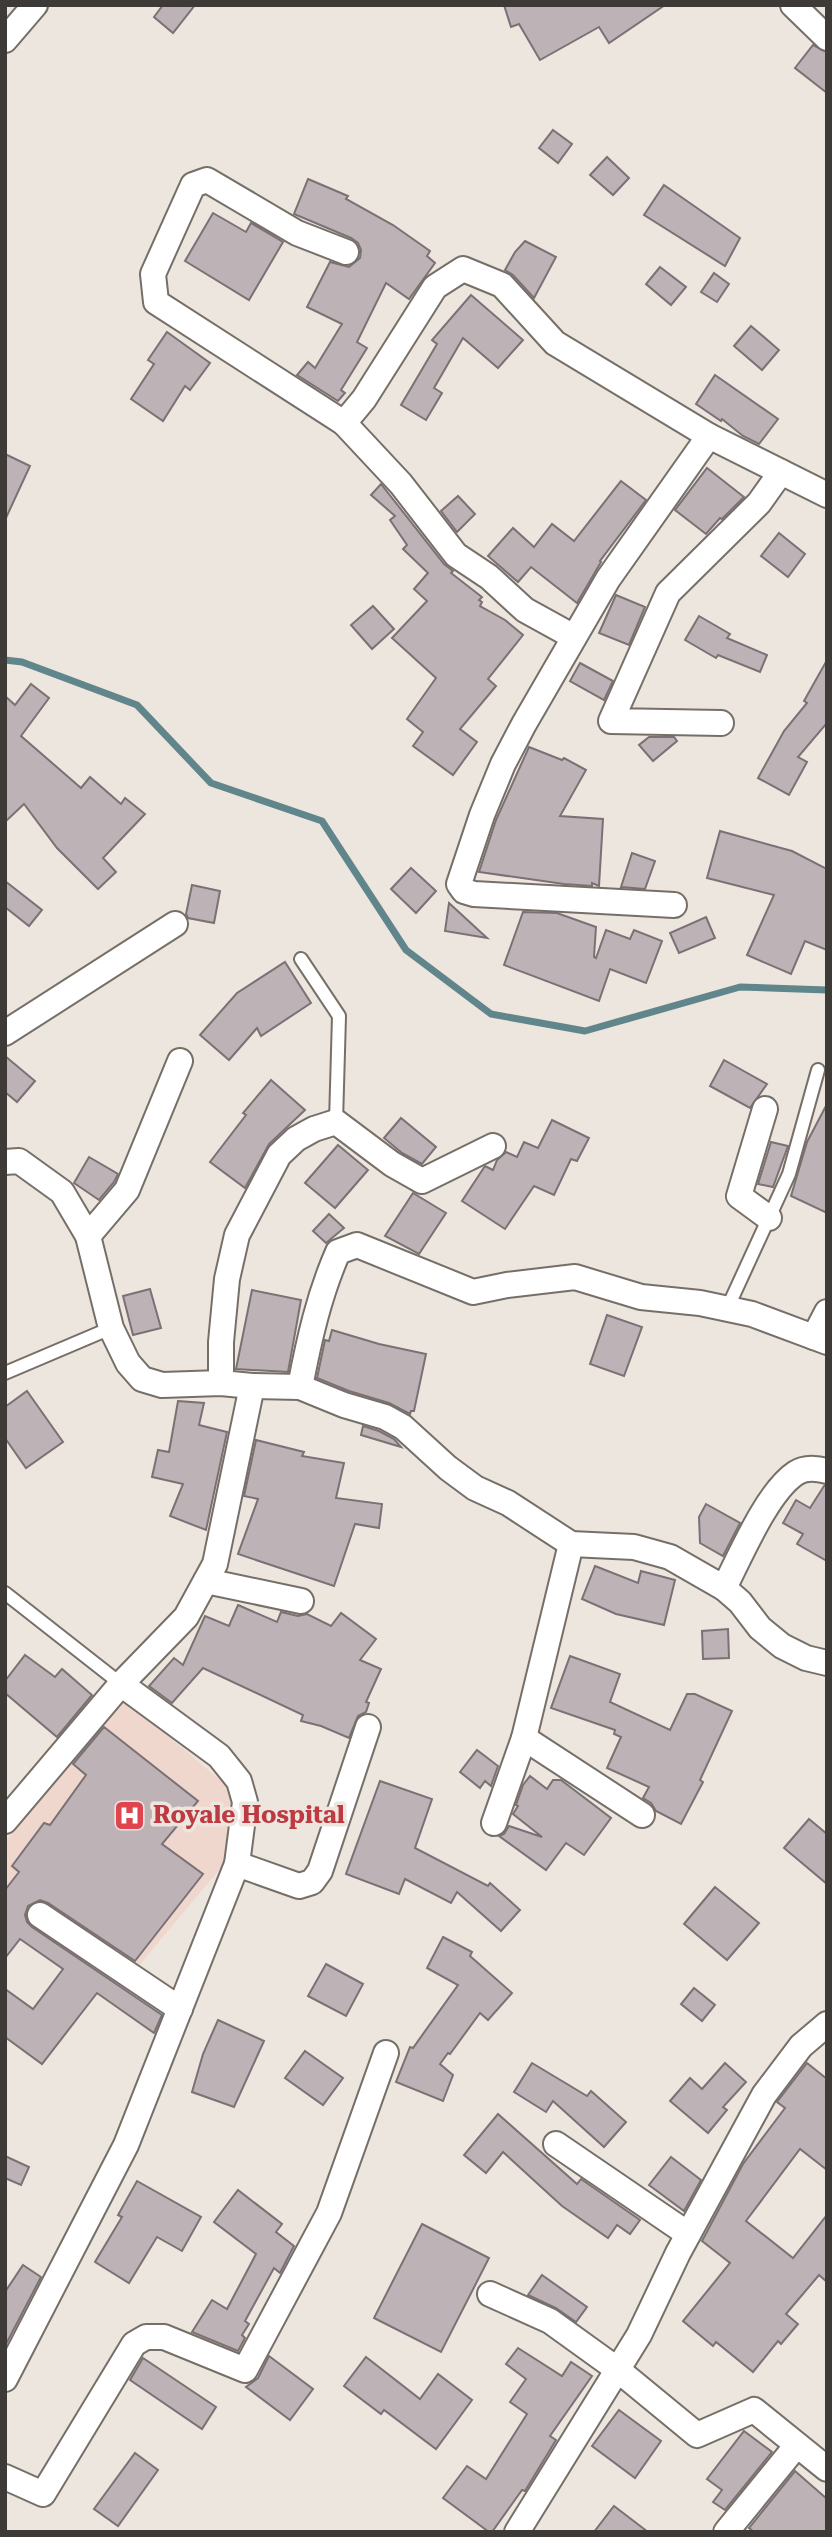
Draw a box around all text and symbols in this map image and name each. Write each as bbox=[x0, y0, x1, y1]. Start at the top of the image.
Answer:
hospital icon: Royale Hospital bbox=[113, 1798, 147, 1832]
place label: Royale Hospital bbox=[153, 1801, 345, 1829]

